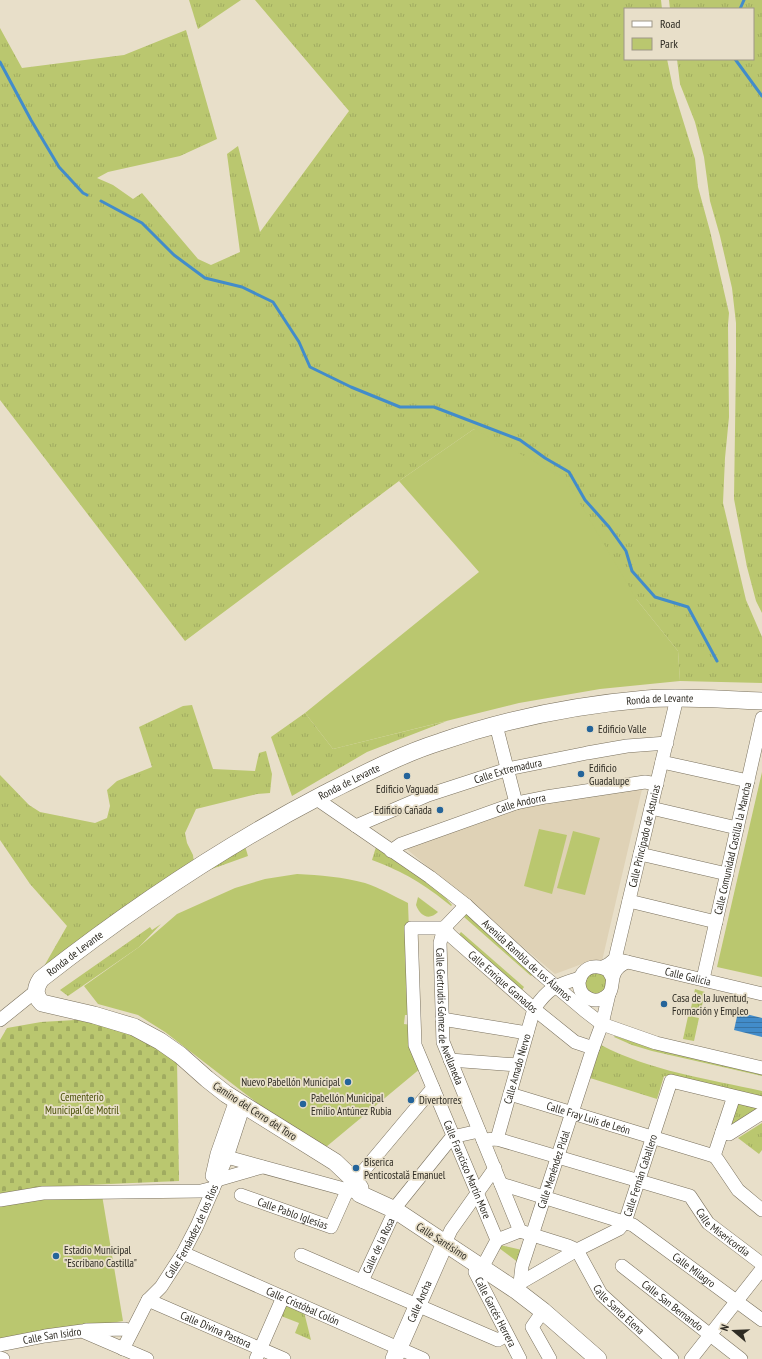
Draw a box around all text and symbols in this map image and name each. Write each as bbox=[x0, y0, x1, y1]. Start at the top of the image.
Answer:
legend bbox=[624, 8, 754, 60]
text: Road bbox=[660, 16, 680, 31]
text: Park bbox=[660, 36, 678, 51]
street label: Ronda de Levante bbox=[626, 691, 694, 708]
place label: Edificio Valle bbox=[598, 722, 647, 736]
marker: Edificio Valle bbox=[585, 724, 595, 734]
street label: Calle Extremadura bbox=[472, 755, 543, 787]
street label: Ronda de Levante bbox=[316, 760, 383, 803]
place label: Edificio Guadalupe bbox=[589, 761, 630, 788]
marker: Edificio Guadalupe bbox=[576, 769, 586, 779]
marker: Edificio Vaguada bbox=[402, 771, 412, 781]
street label: Calle Comunidad Castilla la Mancha bbox=[711, 781, 754, 916]
place label: Edificio Vaguada bbox=[376, 782, 438, 796]
street label: Calle Principado de Asturias bbox=[625, 783, 663, 889]
street label: Calle Andorra bbox=[494, 790, 547, 817]
place label: Edificio Cañada bbox=[374, 803, 432, 817]
marker: Edificio Cañada bbox=[435, 805, 445, 815]
street label: Avenida Rambla de los Álamos bbox=[479, 916, 575, 1004]
street label: Ronda de Levante bbox=[44, 927, 106, 979]
street label: Calle Enrique Granados bbox=[465, 947, 541, 1016]
street label: Calle Gertrudis Gómez de Avellaneda bbox=[433, 948, 467, 1087]
street label: Calle Galicia bbox=[664, 964, 712, 989]
place label: Casa de la Juventud, Formación y Empleo bbox=[672, 991, 749, 1018]
marker: Casa de la Juventud, Formación y Empleo bbox=[659, 999, 669, 1009]
street label: Calle Amado Nervo bbox=[500, 1032, 534, 1105]
place label: Nuevo Pabellón Municipal bbox=[241, 1075, 340, 1089]
marker: Nuevo Pabellón Municipal bbox=[343, 1077, 353, 1087]
street label: Camino del Cerro del Toro bbox=[210, 1079, 300, 1144]
park label: Cementerio Municipal de Motril bbox=[45, 1090, 119, 1117]
place label: Pabellón Municipal Emilio Antúnez Rubia bbox=[311, 1091, 392, 1118]
place label: Divertorres bbox=[419, 1093, 462, 1107]
marker: Divertorres bbox=[406, 1095, 416, 1105]
marker: Pabellón Municipal Emilio Antúnez Rubia bbox=[298, 1099, 308, 1109]
street label: Calle Fray Luis de León bbox=[545, 1099, 632, 1137]
street label: Calle Francisco Martín More bbox=[440, 1118, 494, 1221]
street label: Calle Menéndez Pidal bbox=[534, 1128, 573, 1210]
street label: Calle Fernán Caballero bbox=[620, 1132, 660, 1218]
place label: Biserica Penticostală Emanuel bbox=[364, 1155, 446, 1182]
marker: Biserica Penticostală Emanuel bbox=[351, 1163, 361, 1173]
street label: Calle Fernández de los Ríos bbox=[161, 1182, 221, 1281]
street label: Calle Pablo Iglesias bbox=[256, 1195, 330, 1232]
street label: Calle Misericordia bbox=[693, 1205, 753, 1259]
street label: Calle de la Rosa bbox=[359, 1215, 398, 1276]
street label: Calle Santísimo bbox=[414, 1219, 471, 1263]
place label: Estadio Municipal "Escribano Castilla" bbox=[64, 1243, 137, 1270]
street label: Calle Milagro bbox=[670, 1249, 719, 1291]
marker: Estadio Municipal "Escribano Castilla" bbox=[51, 1251, 61, 1261]
street label: Calle Garcés Herrera bbox=[472, 1275, 520, 1349]
street label: Calle San Bernando bbox=[639, 1277, 706, 1334]
street label: Calle Ancha bbox=[404, 1278, 435, 1324]
street label: Calle Santa Elena bbox=[590, 1282, 647, 1337]
street label: Calle Cristóbal Colón bbox=[264, 1284, 342, 1328]
street label: Calle Divina Pastora bbox=[178, 1308, 253, 1351]
north arrow bbox=[714, 1311, 754, 1351]
text: N bbox=[717, 1323, 732, 1333]
street label: Calle San Isidro bbox=[22, 1324, 82, 1347]

